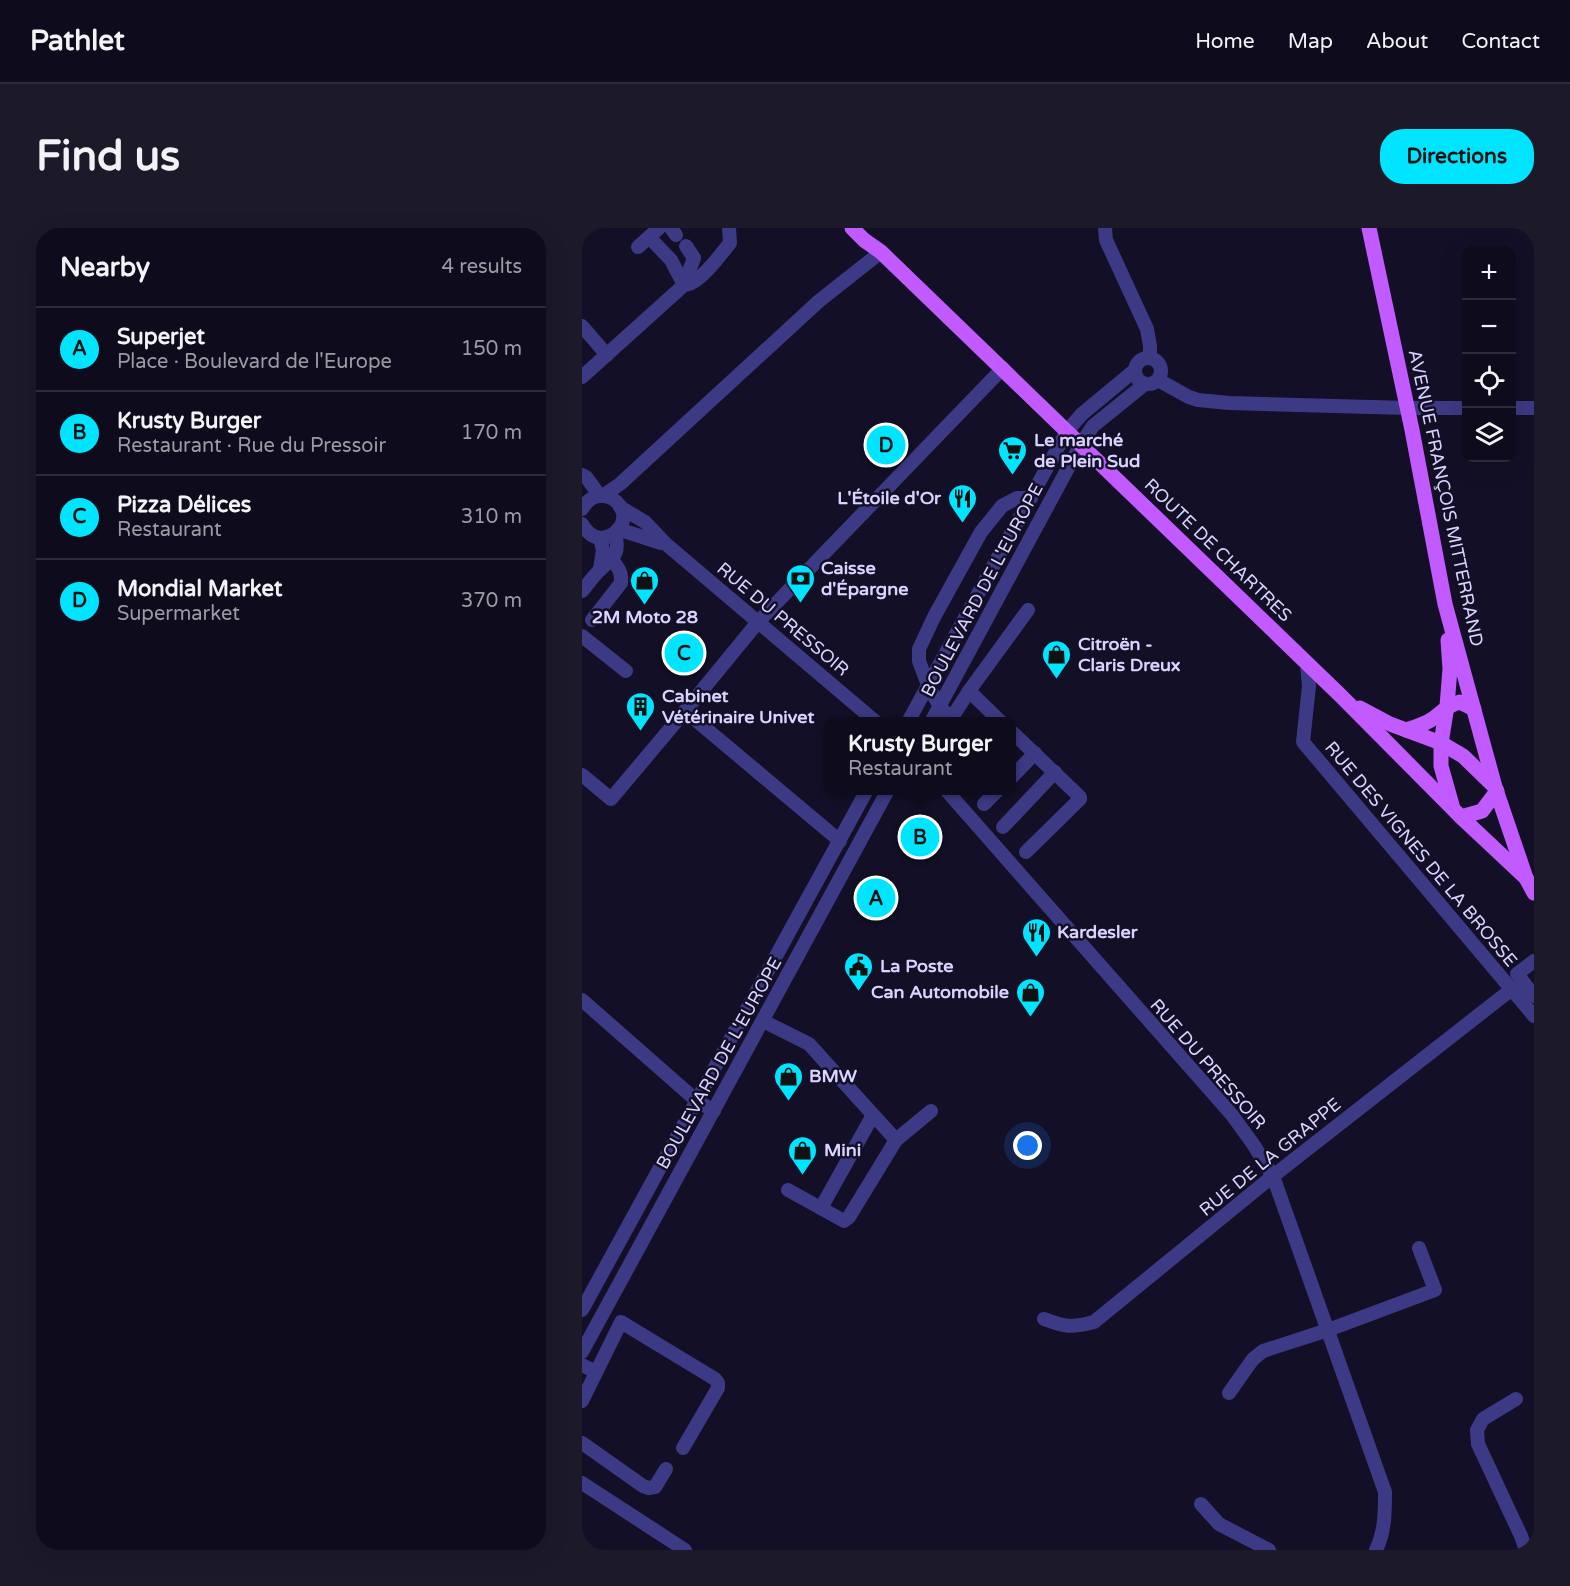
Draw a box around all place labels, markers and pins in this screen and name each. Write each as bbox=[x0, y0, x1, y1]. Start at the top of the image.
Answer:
pin: D bbox=[866, 422, 906, 468]
place label: Le marché de Plein Sud bbox=[1034, 429, 1140, 472]
supermarket icon: Le marché de Plein Sud bbox=[997, 434, 1029, 476]
restaurant icon: L'Étoile d'Or bbox=[946, 482, 978, 524]
place label: L'Étoile d'Or bbox=[837, 487, 942, 509]
place label: Caisse d'Épargne bbox=[821, 557, 908, 600]
bank icon: Caisse d'Épargne bbox=[784, 562, 816, 604]
shop icon: 2M Moto 28 bbox=[629, 564, 661, 606]
place label: 2M Moto 28 bbox=[592, 606, 698, 628]
pin: C bbox=[664, 630, 704, 676]
place label: Citroën - Claris Dreux bbox=[1078, 633, 1181, 676]
shop icon: Citroën - Claris Dreux bbox=[1041, 638, 1073, 680]
place label: Cabinet Vétérinaire Univet bbox=[662, 685, 814, 728]
building icon: Cabinet Vétérinaire Univet bbox=[625, 690, 657, 732]
pin: B bbox=[900, 814, 940, 860]
pin: A bbox=[856, 876, 896, 920]
restaurant icon: Kardesler bbox=[1020, 916, 1052, 958]
place label: Kardesler bbox=[1057, 921, 1139, 943]
public building icon: La Poste bbox=[843, 950, 875, 992]
place label: La Poste bbox=[880, 955, 953, 977]
shop icon: Can Automobile bbox=[1014, 976, 1046, 1018]
place label: Can Automobile bbox=[871, 981, 1009, 1003]
shop icon: BMW bbox=[772, 1060, 804, 1102]
place label: BMW bbox=[809, 1065, 858, 1087]
shop icon: Mini bbox=[787, 1134, 819, 1176]
place label: Mini bbox=[824, 1139, 861, 1161]

